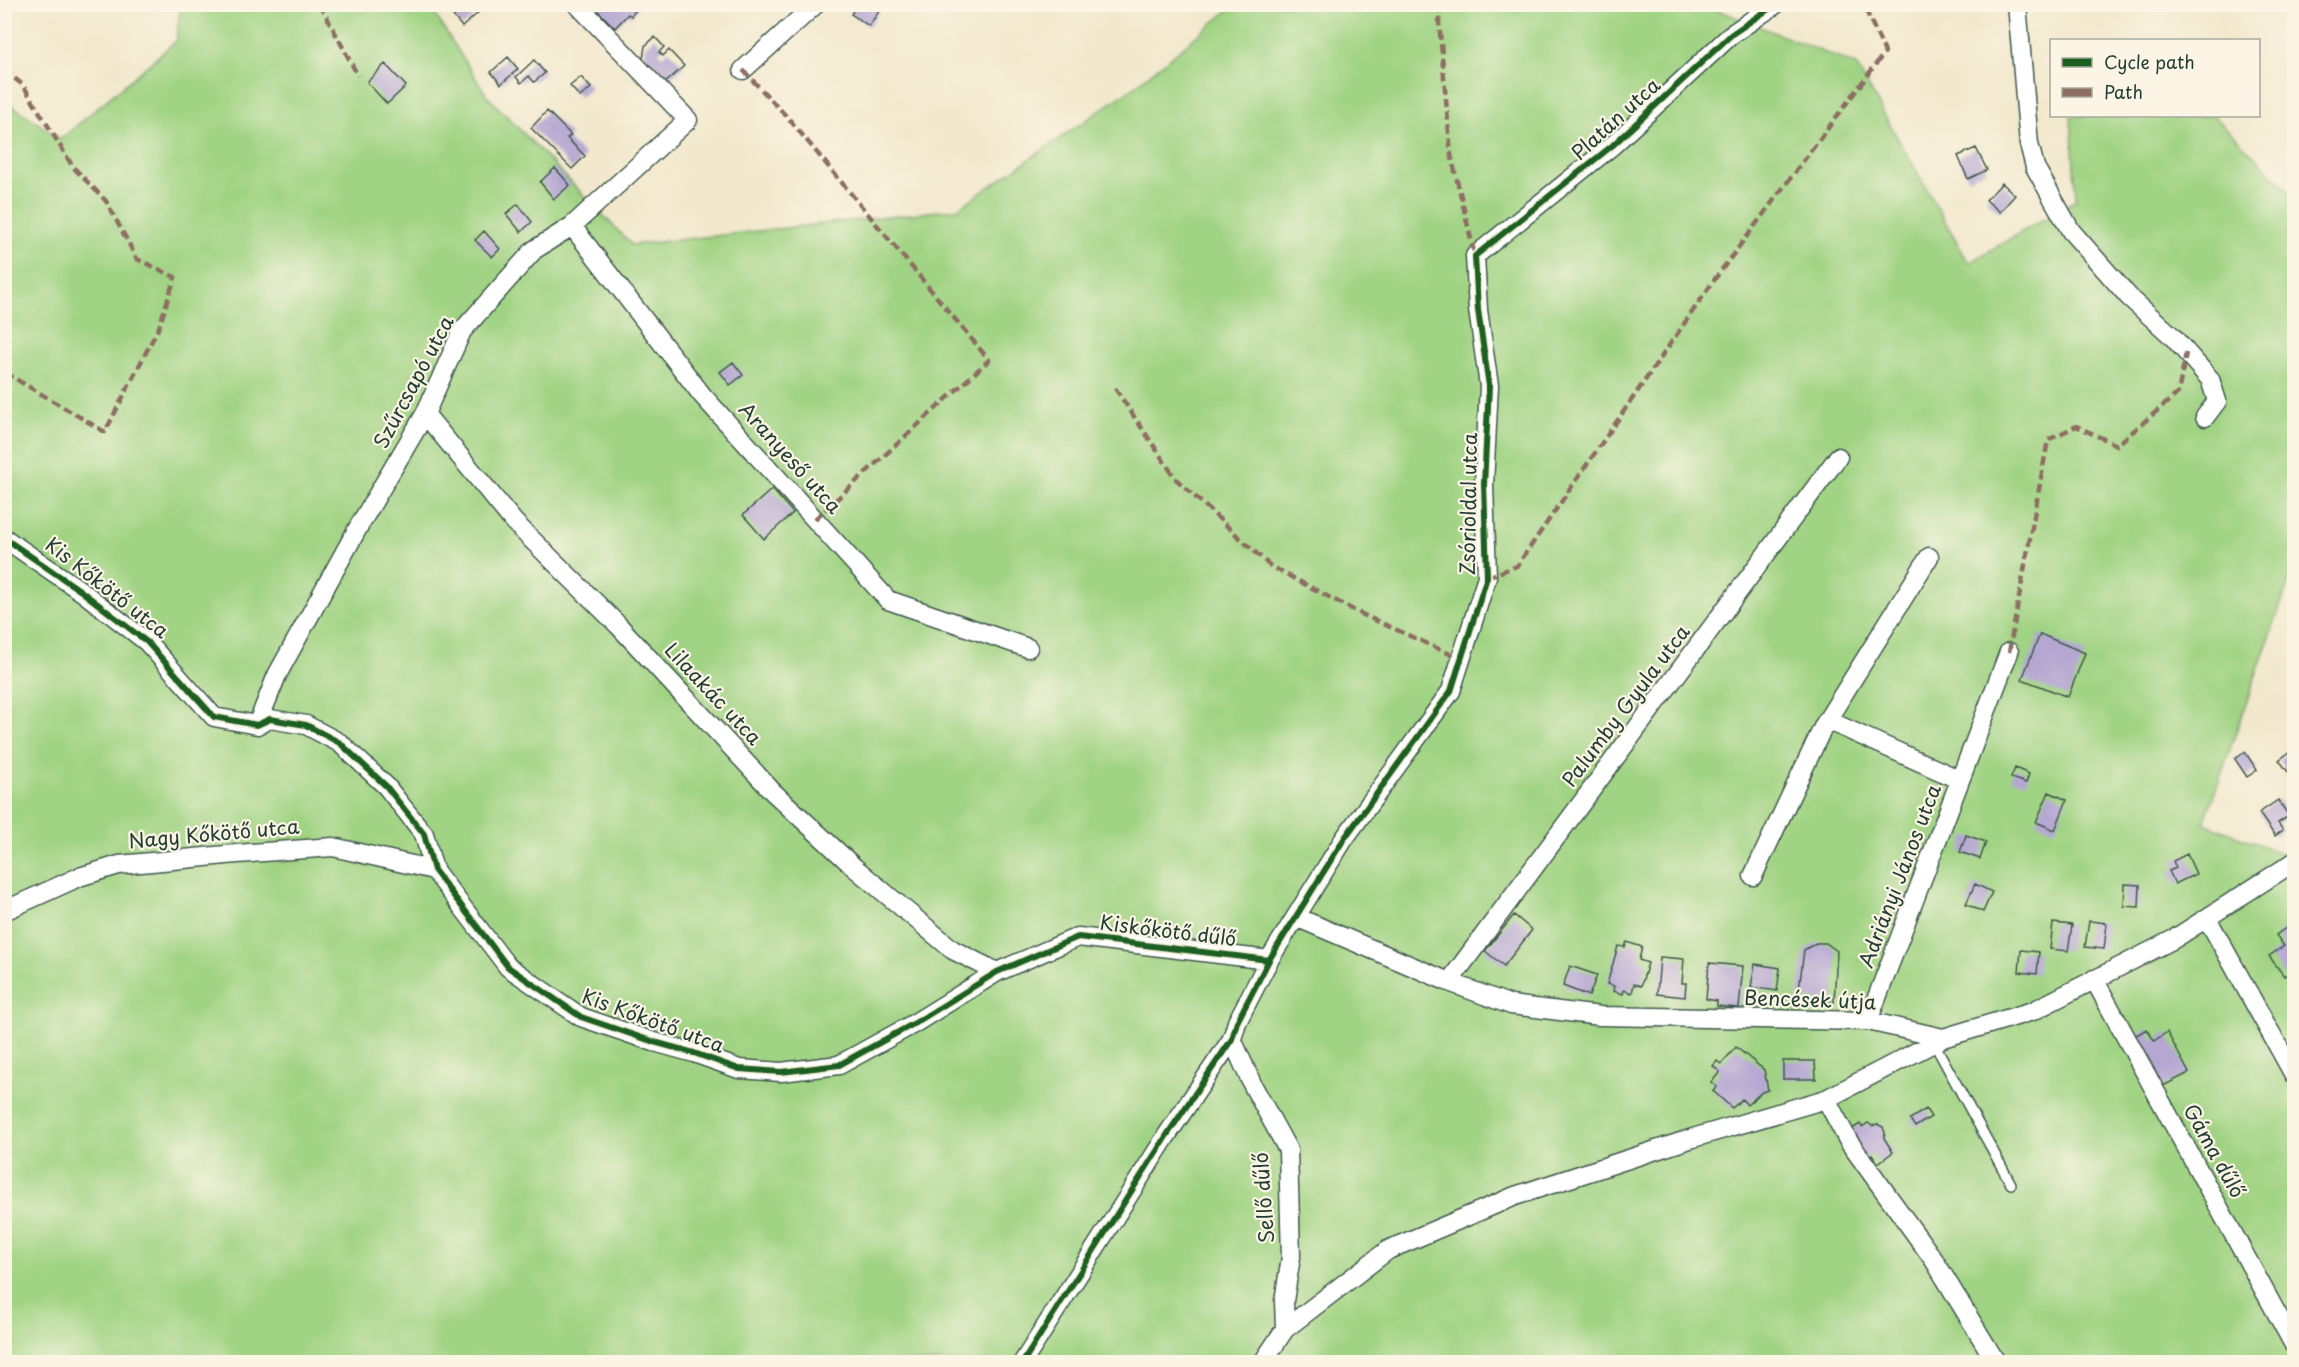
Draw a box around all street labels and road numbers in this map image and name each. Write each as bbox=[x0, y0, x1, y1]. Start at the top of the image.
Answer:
street label: Platán utca bbox=[1564, 70, 1667, 166]
street label: Szűrcsapó utca bbox=[366, 310, 461, 453]
street label: Aranyeső utca bbox=[732, 395, 850, 520]
street label: Zsórioldal utca bbox=[1452, 432, 1484, 575]
street label: Kis Kőkötő utca bbox=[40, 529, 176, 645]
street label: Palumby Gyula utca bbox=[1554, 618, 1697, 793]
street label: Lilaakác utca bbox=[658, 635, 770, 752]
street label: Adriányi János utca bbox=[1850, 779, 1948, 972]
street label: Nagy Kőkötő utca bbox=[127, 811, 301, 855]
street label: Kiskőkötő dűlő bbox=[1098, 907, 1238, 953]
street label: Kis Kőkötő utca bbox=[578, 980, 729, 1060]
street label: Bencések útja bbox=[1744, 982, 1877, 1016]
street label: Gáma dűlő bbox=[2177, 1098, 2253, 1203]
street label: Sellő dűlő bbox=[1245, 1152, 1281, 1245]

